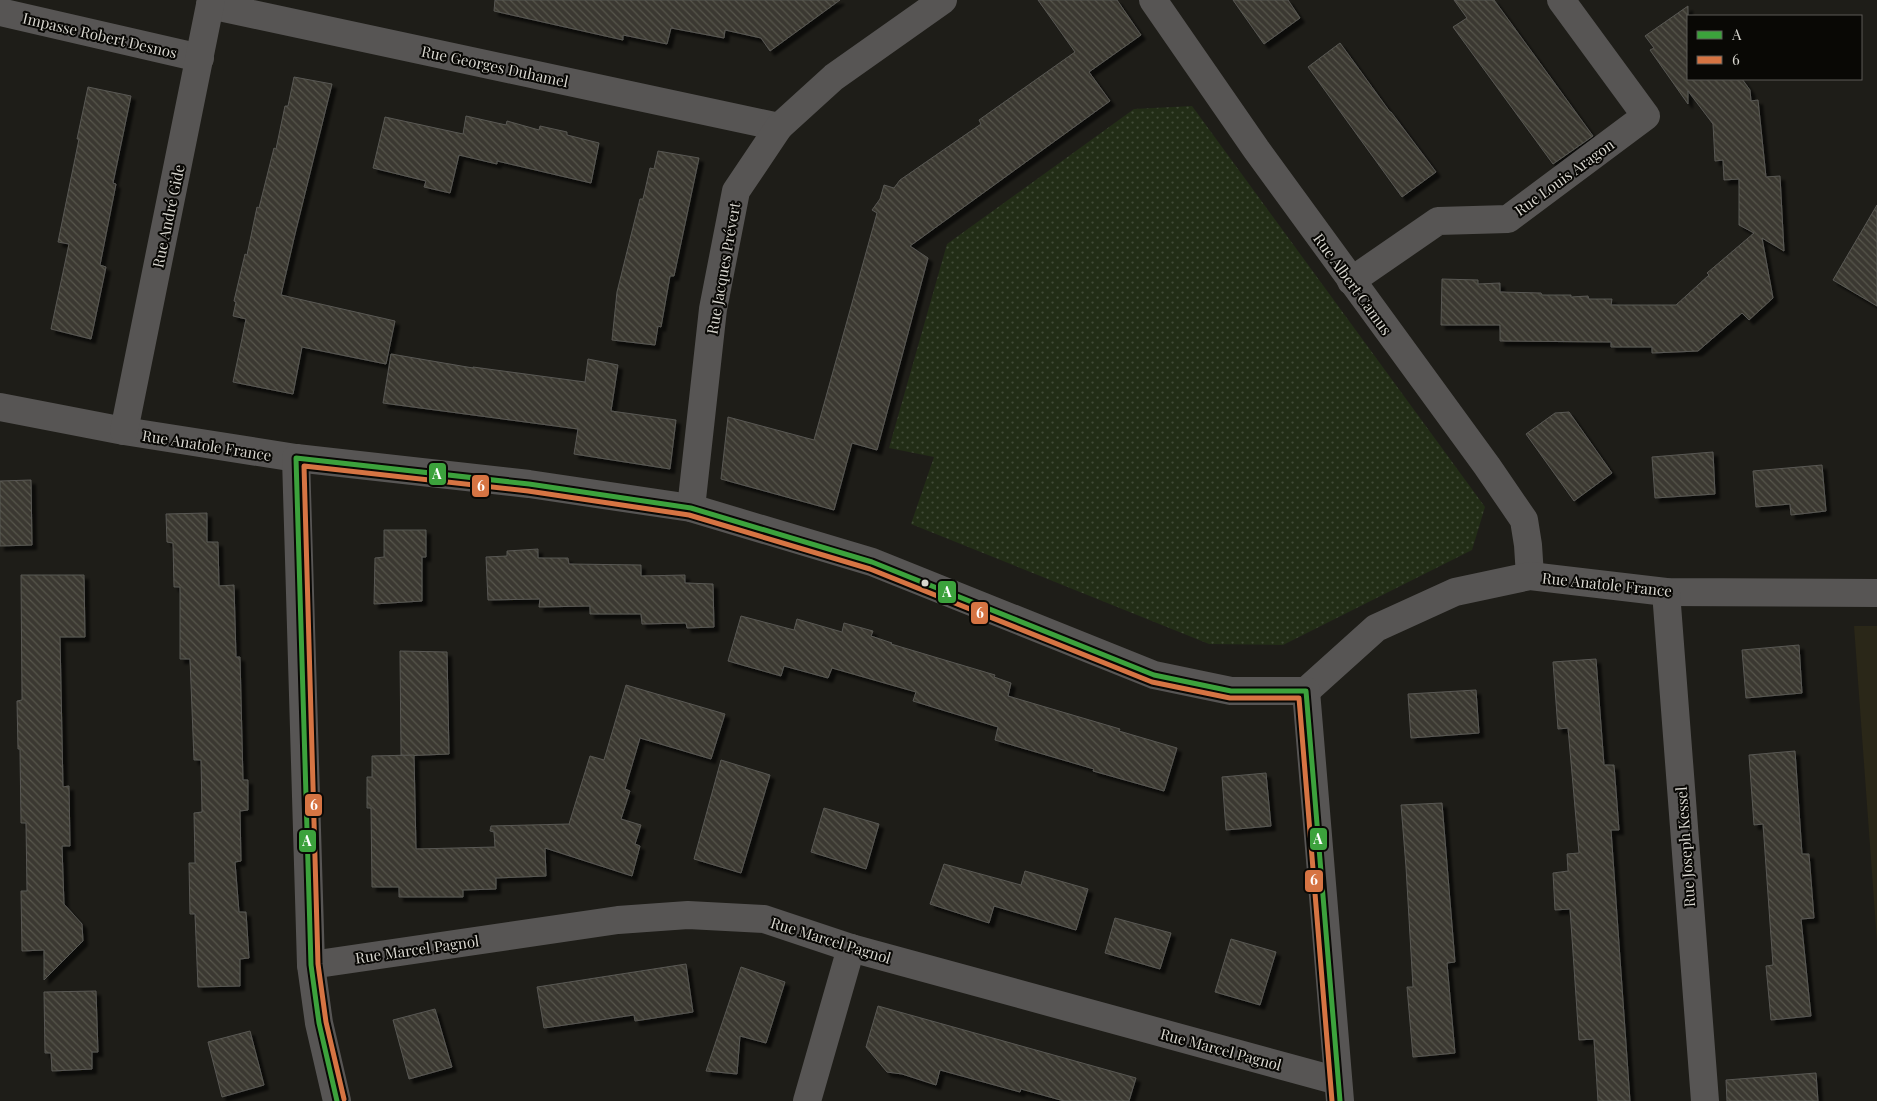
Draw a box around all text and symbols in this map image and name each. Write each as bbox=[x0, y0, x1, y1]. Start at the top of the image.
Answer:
street label: Impasse Robert Desnos bbox=[21, 8, 179, 62]
legend bbox=[1687, 15, 1862, 80]
text: A bbox=[1731, 24, 1742, 44]
street label: Rue Georges Duhamel bbox=[420, 41, 570, 91]
text: 6 bbox=[1732, 49, 1740, 69]
street label: Rue Louis Aragon bbox=[1510, 134, 1618, 220]
street label: Rue André Gide bbox=[147, 162, 189, 270]
street label: Rue Jacques Prévert bbox=[702, 200, 745, 336]
street label: Rue Albert Camus bbox=[1309, 229, 1397, 339]
street label: Rue Anatole France bbox=[141, 425, 273, 465]
line badge: A bbox=[428, 462, 447, 486]
text: A bbox=[431, 464, 442, 483]
line badge: 6 bbox=[471, 474, 490, 498]
text: 6 bbox=[477, 476, 485, 495]
street label: Rue Anatole France bbox=[1541, 567, 1673, 601]
unlabelled marker bbox=[920, 578, 930, 588]
line badge: A bbox=[937, 580, 957, 604]
text: A bbox=[941, 582, 952, 601]
line badge: 6 bbox=[970, 601, 989, 625]
text: 6 bbox=[976, 603, 984, 622]
street label: Rue Joseph Kessel bbox=[1671, 786, 1699, 908]
line badge: 6 bbox=[304, 793, 323, 817]
text: 6 bbox=[310, 795, 318, 814]
line badge: A bbox=[1309, 827, 1328, 851]
line badge: A bbox=[298, 829, 317, 853]
text: A bbox=[1312, 829, 1323, 848]
text: A bbox=[301, 831, 312, 850]
line badge: 6 bbox=[1304, 869, 1324, 893]
text: 6 bbox=[1310, 870, 1318, 889]
street label: Rue Marcel Pagnol bbox=[768, 912, 894, 968]
street label: Rue Marcel Pagnol bbox=[354, 930, 480, 968]
street label: Rue Marcel Pagnol bbox=[1158, 1023, 1284, 1075]

